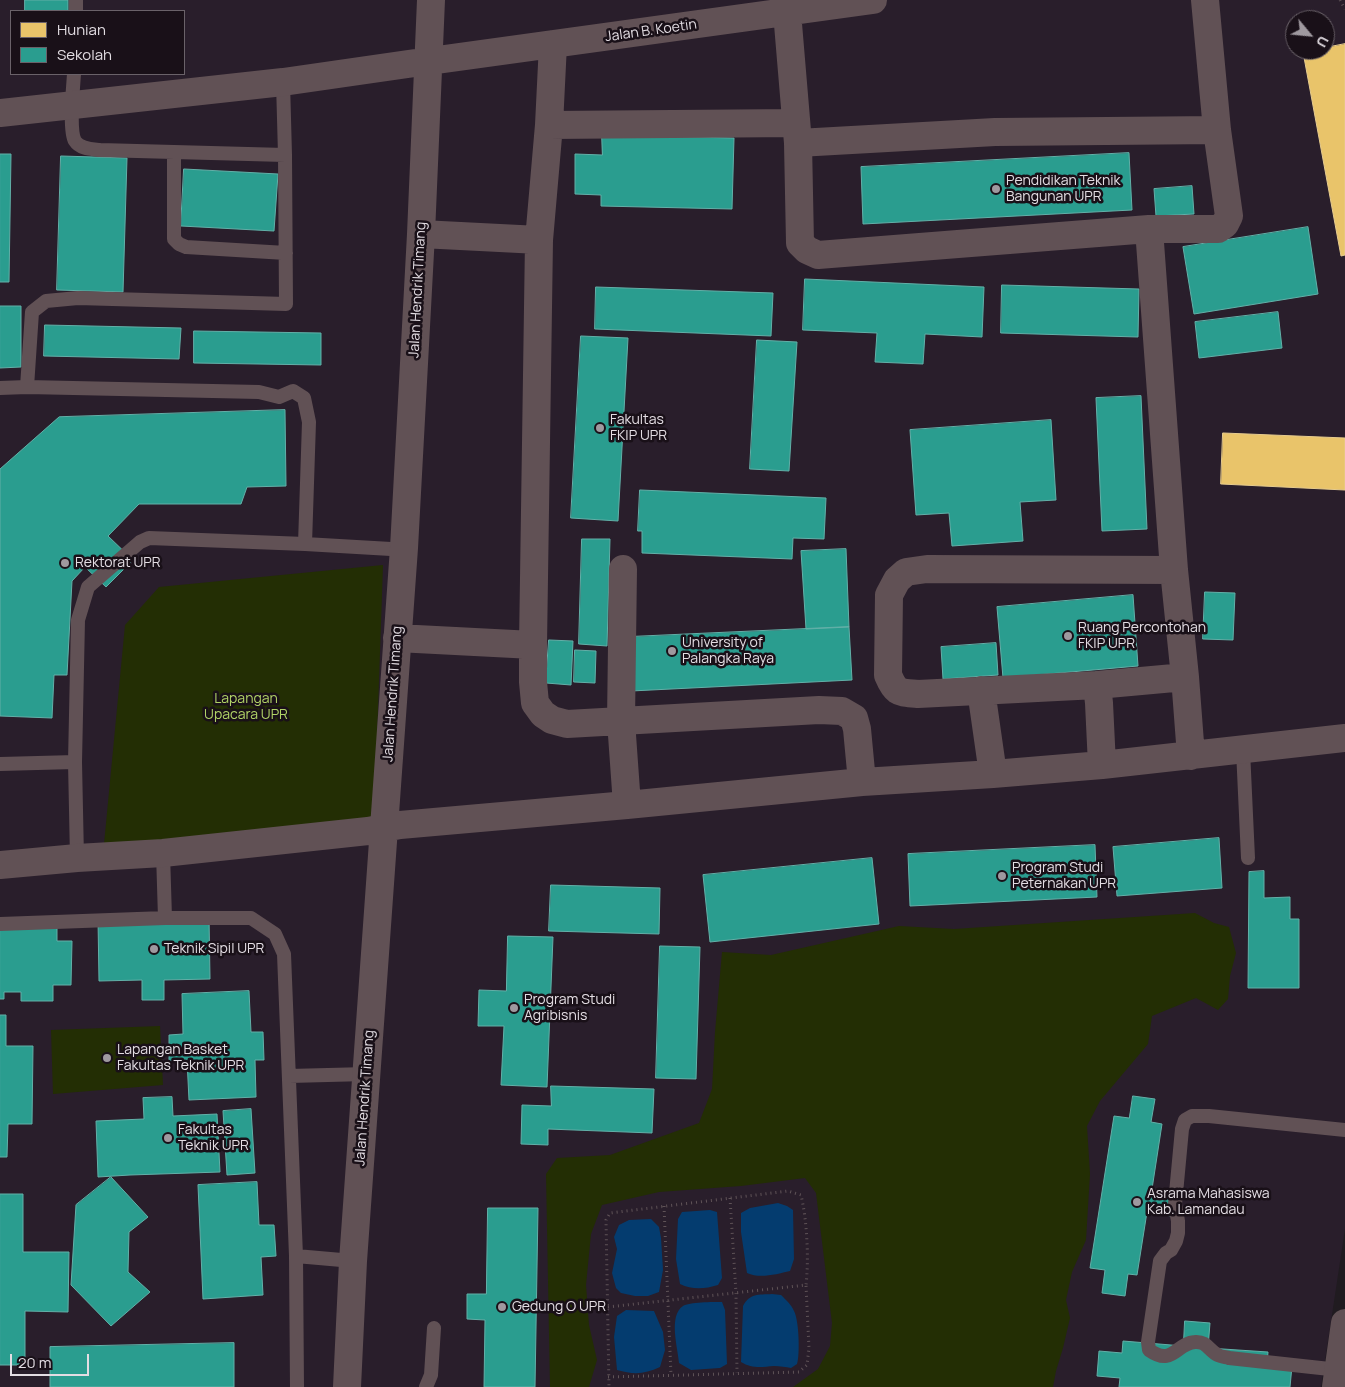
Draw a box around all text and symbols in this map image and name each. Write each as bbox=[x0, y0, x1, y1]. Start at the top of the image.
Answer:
legend bbox=[10, 10, 185, 75]
north arrow bbox=[1285, 10, 1335, 60]
street label: Jalan B. Koetin bbox=[604, 16, 698, 46]
text: Hunian bbox=[57, 19, 106, 40]
text: U bbox=[1312, 33, 1334, 51]
text: Sekolah bbox=[57, 44, 112, 65]
place label: Pendidikan Teknik Bangunan UPR bbox=[1006, 173, 1121, 206]
marker: Pendidikan Teknik Bangunan UPR bbox=[990, 183, 1002, 195]
street label: Jalan Hendrik Timang bbox=[406, 221, 430, 359]
place label: Fakultas FKIP UPR bbox=[610, 412, 667, 444]
marker: Fakultas FKIP UPR bbox=[594, 422, 606, 434]
place label: Rektorat UPR bbox=[75, 555, 161, 571]
marker: Rektorat UPR bbox=[59, 557, 71, 569]
place label: Ruang Percontohan FKIP UPR bbox=[1078, 620, 1206, 652]
street label: Jalan Hendrik Timang bbox=[380, 625, 406, 763]
marker: Ruang Percontohan FKIP UPR bbox=[1062, 630, 1074, 642]
place label: University of Palangka Raya bbox=[682, 635, 774, 668]
marker: University of Palangka Raya bbox=[666, 645, 678, 657]
park label: Lapangan Upacara UPR bbox=[204, 691, 288, 724]
place label: Program Studi Peternakan UPR bbox=[1012, 860, 1116, 892]
marker: Program Studi Peternakan UPR bbox=[996, 870, 1008, 882]
place label: Teknik Sipil UPR bbox=[164, 941, 264, 957]
marker: Teknik Sipil UPR bbox=[148, 943, 160, 955]
place label: Program Studi Agribisnis bbox=[524, 992, 615, 1024]
marker: Program Studi Agribisnis bbox=[508, 1002, 520, 1014]
street label: Jalan Hendrik Timang bbox=[352, 1029, 378, 1167]
place label: Lapangan Basket Fakultas Teknik UPR bbox=[117, 1042, 244, 1074]
marker: Lapangan Basket Fakultas Teknik UPR bbox=[101, 1052, 113, 1064]
place label: Fakultas Teknik UPR bbox=[178, 1122, 249, 1154]
marker: Fakultas Teknik UPR bbox=[162, 1132, 174, 1144]
place label: Asrama Mahasiswa Kab. Lamandau bbox=[1147, 1186, 1270, 1218]
marker: Asrama Mahasiswa Kab. Lamandau bbox=[1131, 1196, 1143, 1208]
place label: Gedung O UPR bbox=[512, 1299, 606, 1315]
marker: Gedung O UPR bbox=[496, 1301, 508, 1313]
scale bar bbox=[12, 1344, 91, 1376]
text: 20 m bbox=[18, 1352, 51, 1373]

